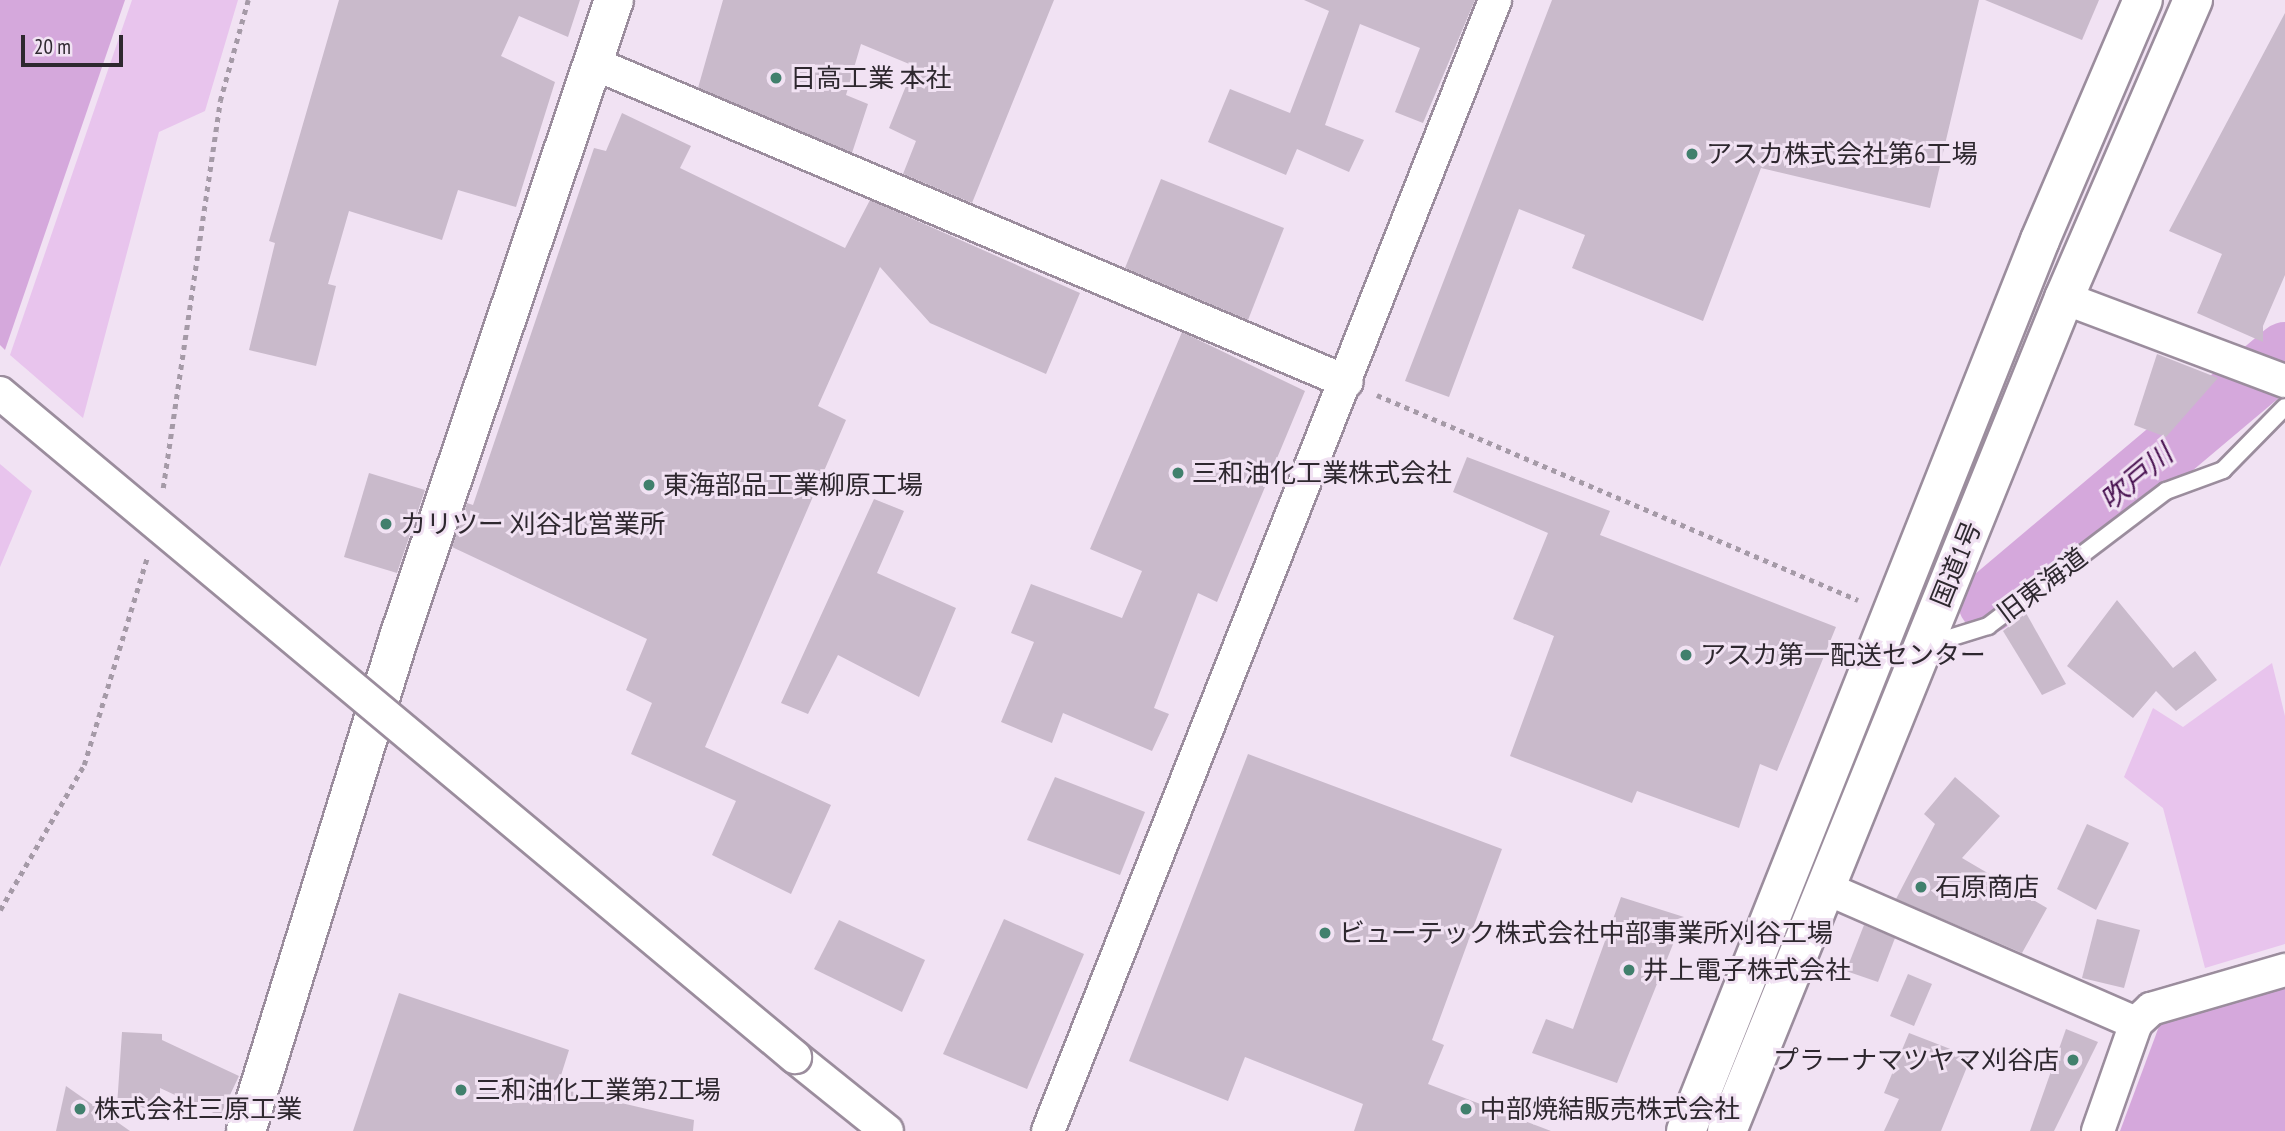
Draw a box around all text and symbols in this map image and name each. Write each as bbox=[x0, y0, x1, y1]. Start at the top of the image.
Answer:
scale bar bbox=[24, 21, 126, 65]
text: 20 m bbox=[34, 33, 71, 60]
place label: 日高工業 本社 bbox=[790, 62, 952, 94]
marker: 日高工業 本社 bbox=[768, 70, 784, 86]
place label: アスカ株式会社第6工場 bbox=[1706, 138, 1978, 170]
marker: アスカ株式会社第6工場 bbox=[1684, 146, 1700, 162]
water label: 吹戸川 bbox=[2093, 437, 2179, 517]
place label: 三和油化工業株式会社 bbox=[1192, 457, 1452, 489]
marker: 三和油化工業株式会社 bbox=[1170, 465, 1186, 481]
place label: 東海部品工業柳原工場 bbox=[663, 469, 923, 501]
marker: 東海部品工業柳原工場 bbox=[641, 477, 657, 493]
place label: カリツー 刈谷北営業所 bbox=[400, 508, 666, 540]
marker: カリツー 刈谷北営業所 bbox=[378, 516, 394, 532]
street label: 国道1号 bbox=[1925, 517, 1987, 611]
street label: 旧東海道 bbox=[1991, 541, 2093, 629]
place label: アスカ第一配送センター bbox=[1700, 639, 1986, 671]
marker: アスカ第一配送センター bbox=[1678, 647, 1694, 663]
place label: 石原商店 bbox=[1935, 871, 2039, 903]
marker: 石原商店 bbox=[1913, 879, 1929, 895]
place label: ビューテック株式会社中部事業所刈谷工場 bbox=[1339, 917, 1833, 949]
marker: ビューテック株式会社中部事業所刈谷工場 bbox=[1317, 925, 1333, 941]
place label: 井上電子株式会社 bbox=[1643, 954, 1851, 986]
marker: 井上電子株式会社 bbox=[1621, 962, 1637, 978]
place label: プラーナマツヤマ刈谷店 bbox=[1773, 1044, 2059, 1076]
marker: プラーナマツヤマ刈谷店 bbox=[2065, 1052, 2081, 1068]
place label: 三和油化工業第2工場 bbox=[475, 1074, 721, 1106]
marker: 三和油化工業第2工場 bbox=[453, 1082, 469, 1098]
place label: 株式会社三原工業 bbox=[94, 1093, 302, 1125]
place label: 中部焼結販売株式会社 bbox=[1480, 1093, 1740, 1125]
marker: 株式会社三原工業 bbox=[72, 1101, 88, 1117]
marker: 中部焼結販売株式会社 bbox=[1458, 1101, 1474, 1117]

